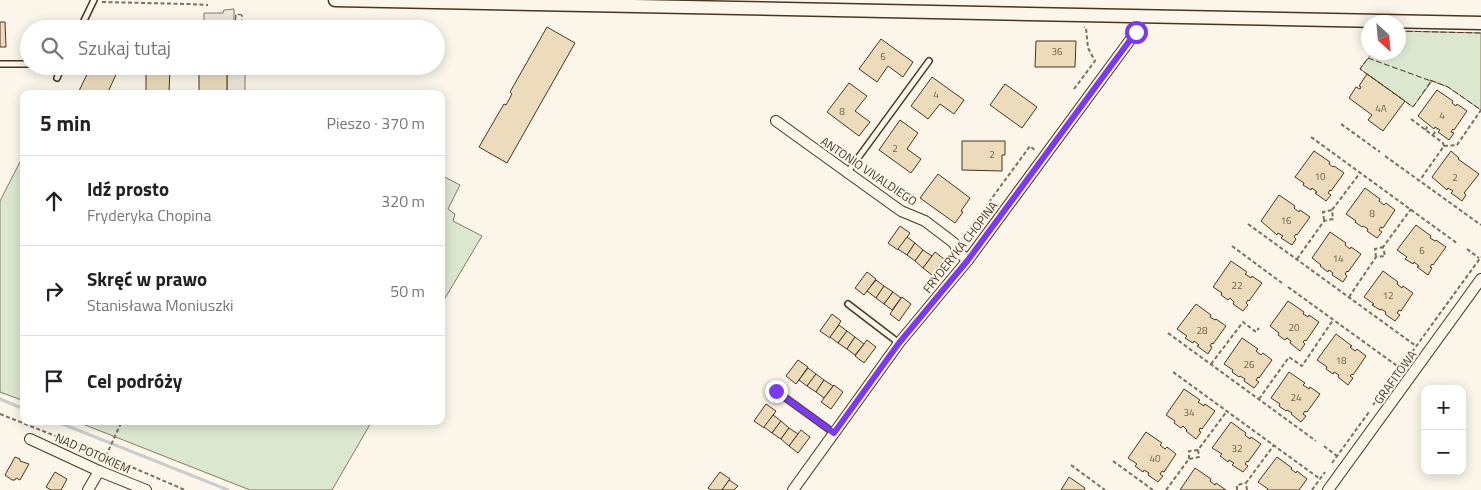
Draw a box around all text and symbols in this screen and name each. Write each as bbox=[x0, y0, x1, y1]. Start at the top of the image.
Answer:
north arrow bbox=[1361, 15, 1406, 60]
search box bbox=[20, 20, 445, 75]
route start bbox=[1125, 21, 1148, 44]
text: Szukaj tutaj bbox=[78, 33, 171, 62]
icon: search bbox=[38, 34, 66, 62]
house number: 36 bbox=[1051, 44, 1063, 59]
house number: 6 bbox=[880, 49, 886, 64]
house number: 4 bbox=[933, 87, 939, 102]
house number: 4A bbox=[1375, 101, 1387, 116]
house number: 8 bbox=[839, 104, 845, 119]
text: 5 min bbox=[40, 107, 91, 139]
house number: 4 bbox=[1439, 108, 1445, 123]
text: Pieszo · 370 m bbox=[327, 111, 425, 135]
street label: ANTONIO VIVALDIEGO bbox=[817, 132, 921, 210]
house number: 2 bbox=[892, 141, 898, 156]
house number: 2 bbox=[989, 147, 995, 162]
house number: 10 bbox=[1314, 169, 1326, 184]
house number: 2 bbox=[1452, 170, 1458, 185]
text: Idź prosto bbox=[87, 174, 169, 203]
icon: ahead bbox=[40, 187, 68, 215]
text: 320 m bbox=[381, 189, 425, 213]
street label: FRYDERYKA CHOPINA bbox=[918, 197, 1002, 297]
text: Fryderyka Chopina bbox=[87, 203, 211, 227]
house number: 8 bbox=[1369, 206, 1375, 221]
house number: 16 bbox=[1280, 213, 1292, 228]
house number: 6 bbox=[1419, 243, 1425, 258]
house number: 14 bbox=[1332, 251, 1344, 266]
text: Skręć w prawo bbox=[87, 264, 207, 293]
icon: right bbox=[40, 277, 68, 305]
house number: 22 bbox=[1231, 278, 1243, 293]
text: 50 m bbox=[390, 279, 425, 303]
house number: 12 bbox=[1382, 288, 1394, 303]
text: Stanisława Moniuszki bbox=[87, 293, 234, 317]
house number: 20 bbox=[1288, 320, 1300, 335]
house number: 28 bbox=[1196, 323, 1208, 338]
street label: GRAFITOWA bbox=[1369, 346, 1421, 408]
house number: 18 bbox=[1335, 353, 1347, 368]
house number: 26 bbox=[1243, 357, 1255, 372]
text: Cel podróży bbox=[87, 366, 182, 395]
icon: arrive bbox=[40, 367, 68, 395]
route end bbox=[765, 380, 788, 403]
map controls bbox=[1421, 385, 1466, 475]
button: + bbox=[1421, 385, 1466, 430]
house number: 24 bbox=[1290, 390, 1302, 405]
house number: 34 bbox=[1183, 405, 1195, 420]
street label: NAD POTOKIEM bbox=[52, 428, 134, 478]
button: − bbox=[1421, 430, 1466, 475]
house number: 32 bbox=[1231, 441, 1243, 456]
house number: 40 bbox=[1149, 451, 1161, 466]

